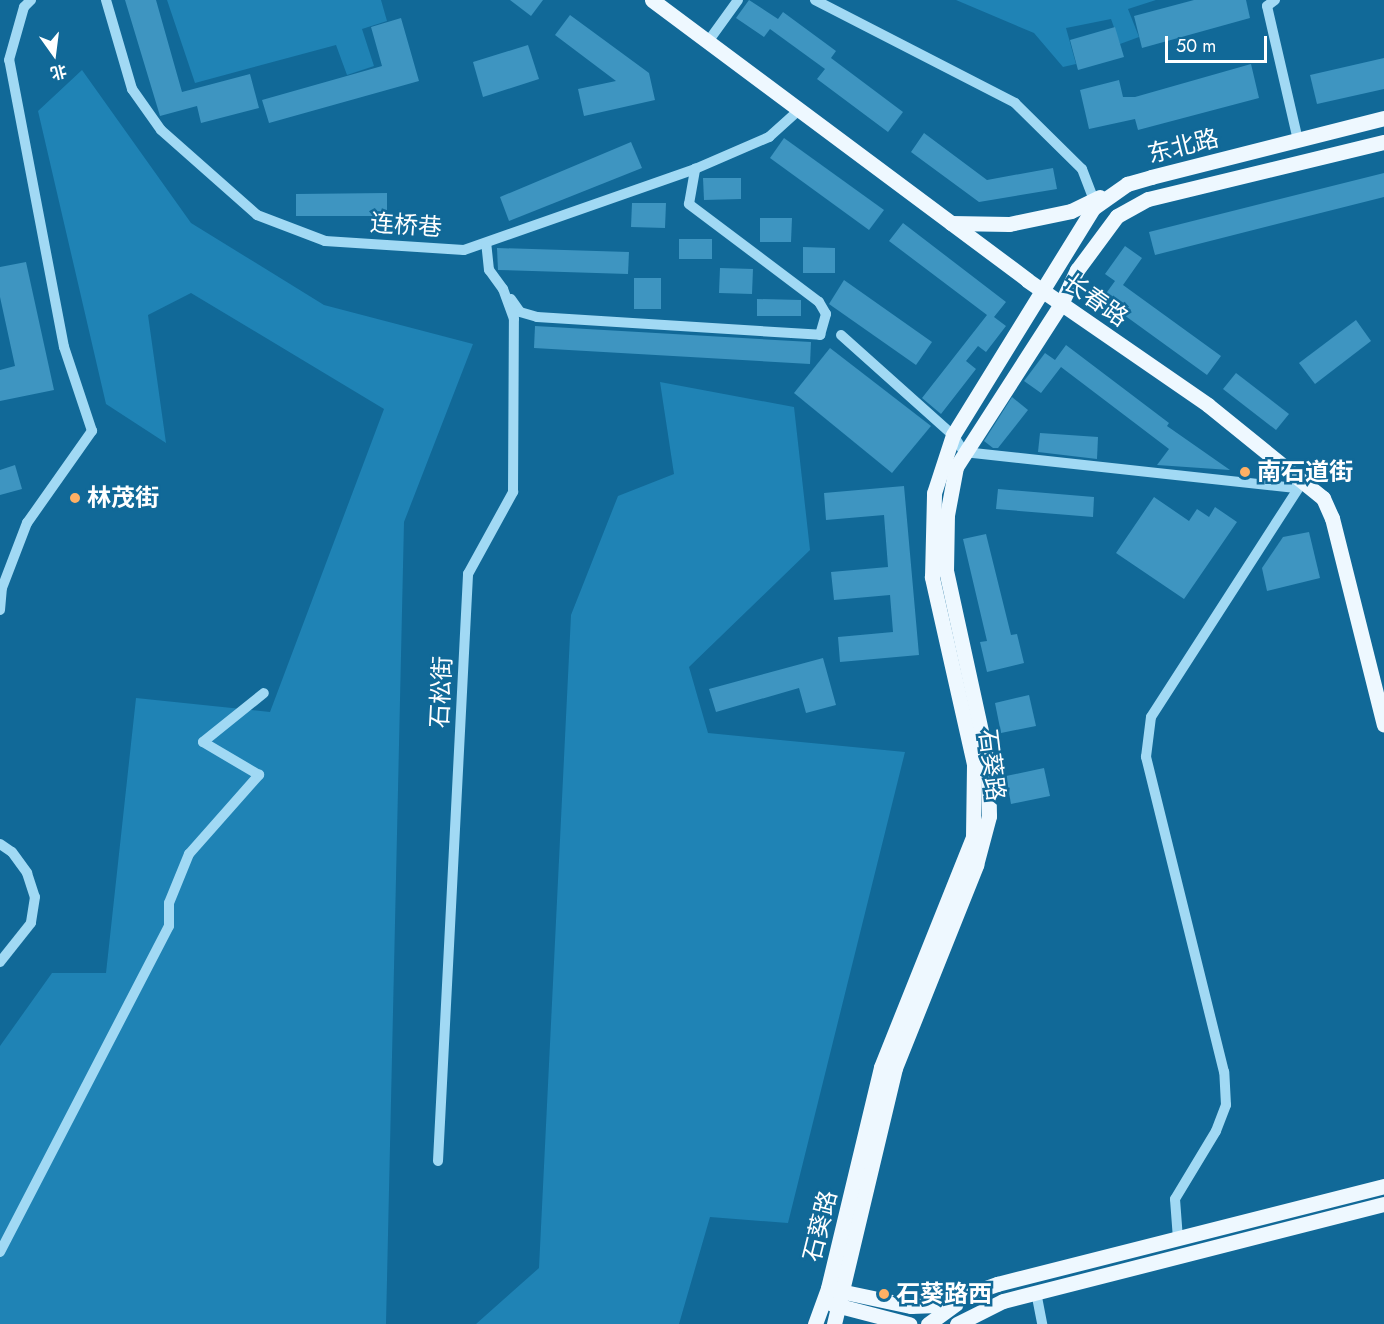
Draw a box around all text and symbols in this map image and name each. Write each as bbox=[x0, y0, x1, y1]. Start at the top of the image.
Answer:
north arrow bbox=[24, 24, 84, 84]
scale bar bbox=[1168, 24, 1270, 62]
text: 50 m bbox=[1176, 33, 1216, 59]
text: 北 bbox=[48, 59, 69, 85]
street label: 东北路 bbox=[1145, 123, 1221, 169]
street label: 连桥巷 bbox=[369, 208, 443, 242]
street label: 长春路 bbox=[1058, 268, 1134, 332]
place label: 南石道街 bbox=[1257, 458, 1353, 486]
marker: 南石道街 bbox=[1238, 465, 1252, 479]
place label: 林茂街 bbox=[87, 484, 159, 512]
marker: 林茂街 bbox=[68, 491, 82, 505]
street label: 石松街 bbox=[425, 655, 457, 729]
street label: 石葵路 bbox=[973, 728, 1011, 802]
street label: 石葵路 bbox=[797, 1188, 843, 1264]
place label: 石葵路西 bbox=[896, 1280, 992, 1308]
marker: 石葵路西 bbox=[877, 1287, 891, 1301]

